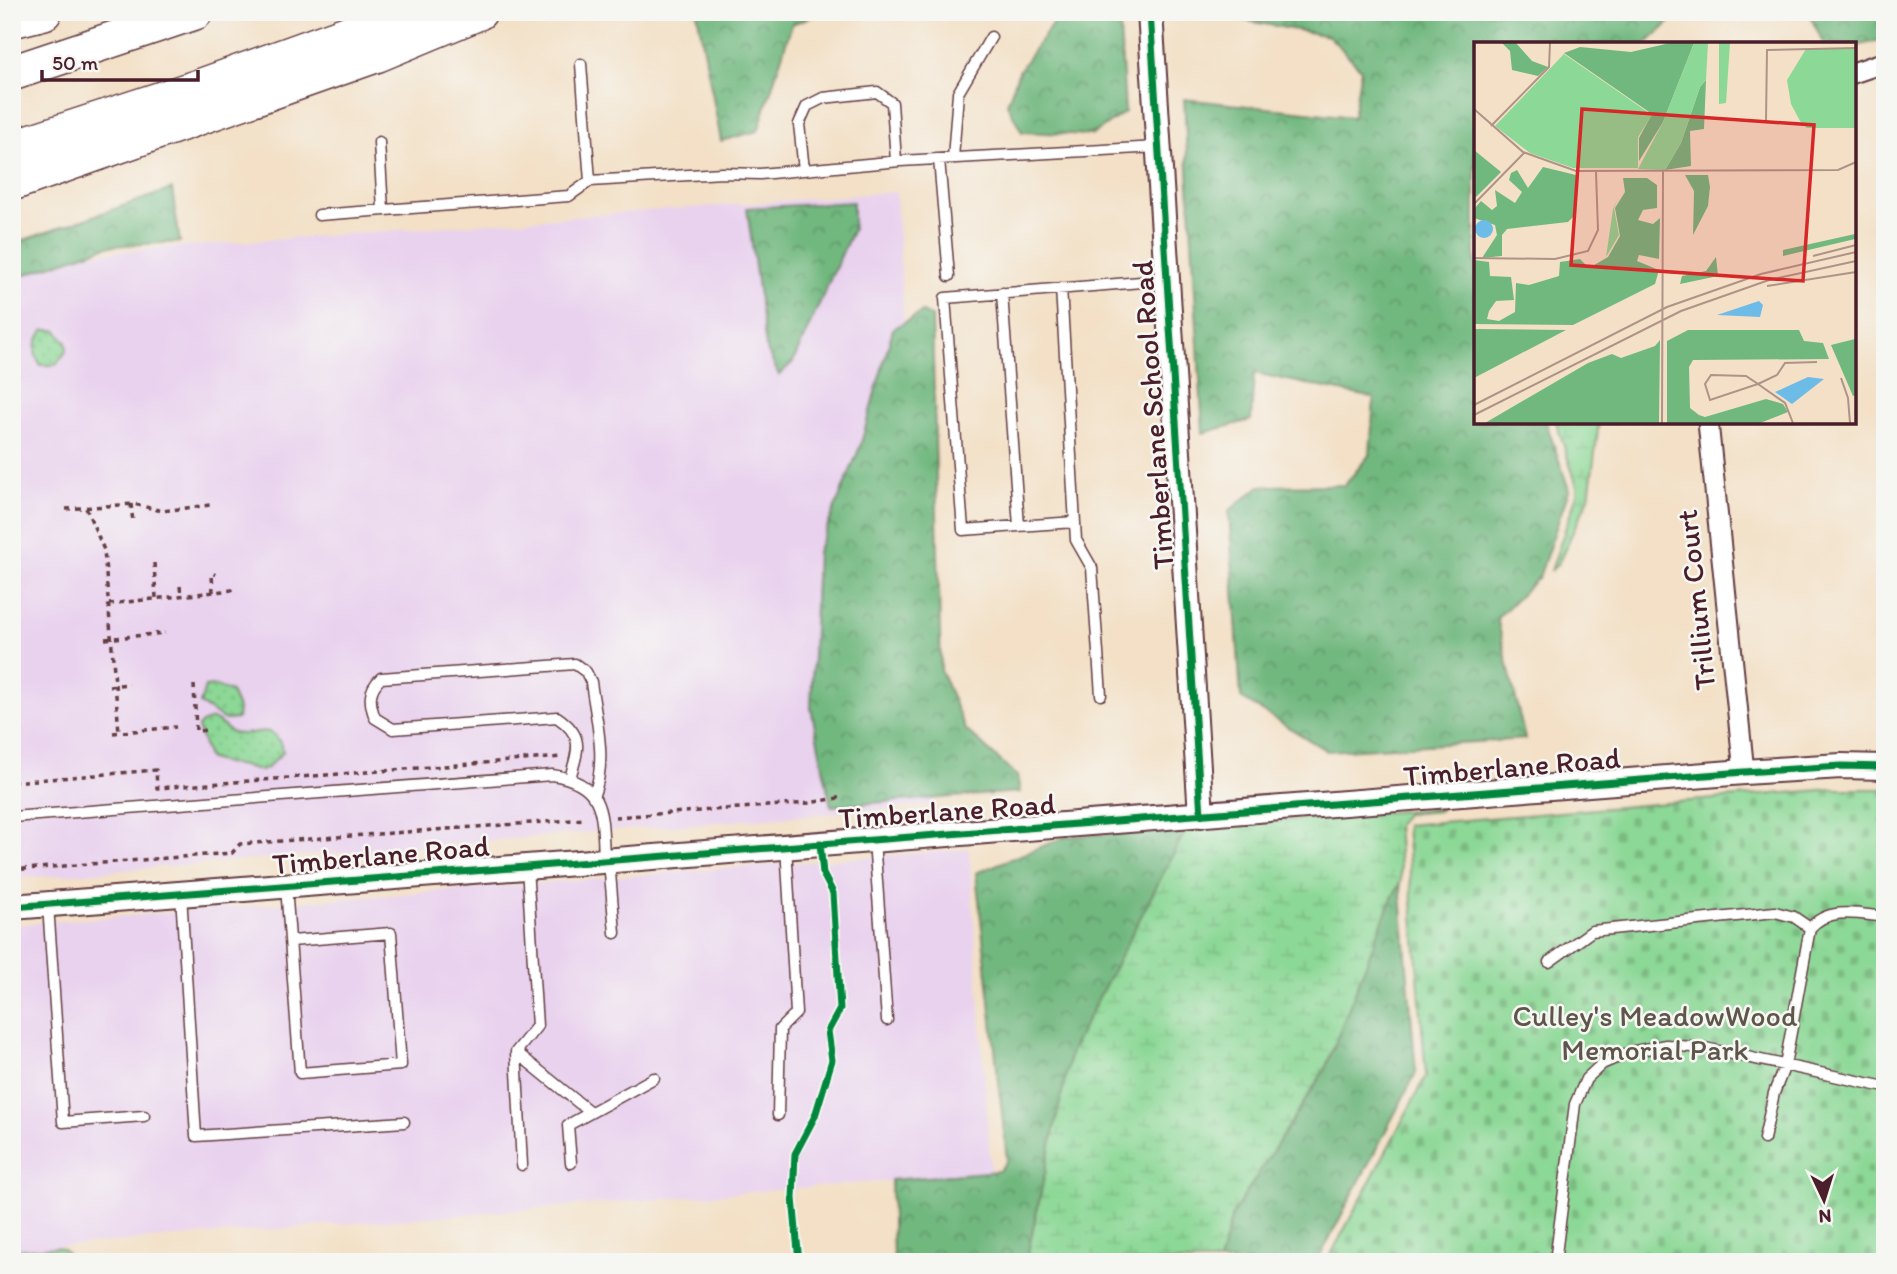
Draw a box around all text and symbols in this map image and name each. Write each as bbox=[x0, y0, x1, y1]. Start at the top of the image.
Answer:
scale bar bbox=[42, 38, 198, 82]
inset map bbox=[1474, 42, 1855, 424]
text: 50 m bbox=[52, 50, 99, 75]
street label: Timberlane School Road bbox=[1123, 259, 1182, 571]
street label: Trillium Court bbox=[1668, 508, 1723, 692]
street label: Timberlane Road bbox=[1402, 739, 1622, 794]
street label: Timberlane Road bbox=[837, 784, 1057, 837]
street label: Timberlane Road bbox=[271, 827, 491, 882]
park label: Culley's MeadowWood Memorial Park bbox=[1513, 997, 1798, 1068]
north arrow bbox=[1788, 1166, 1858, 1236]
text: N bbox=[1818, 1205, 1832, 1228]

